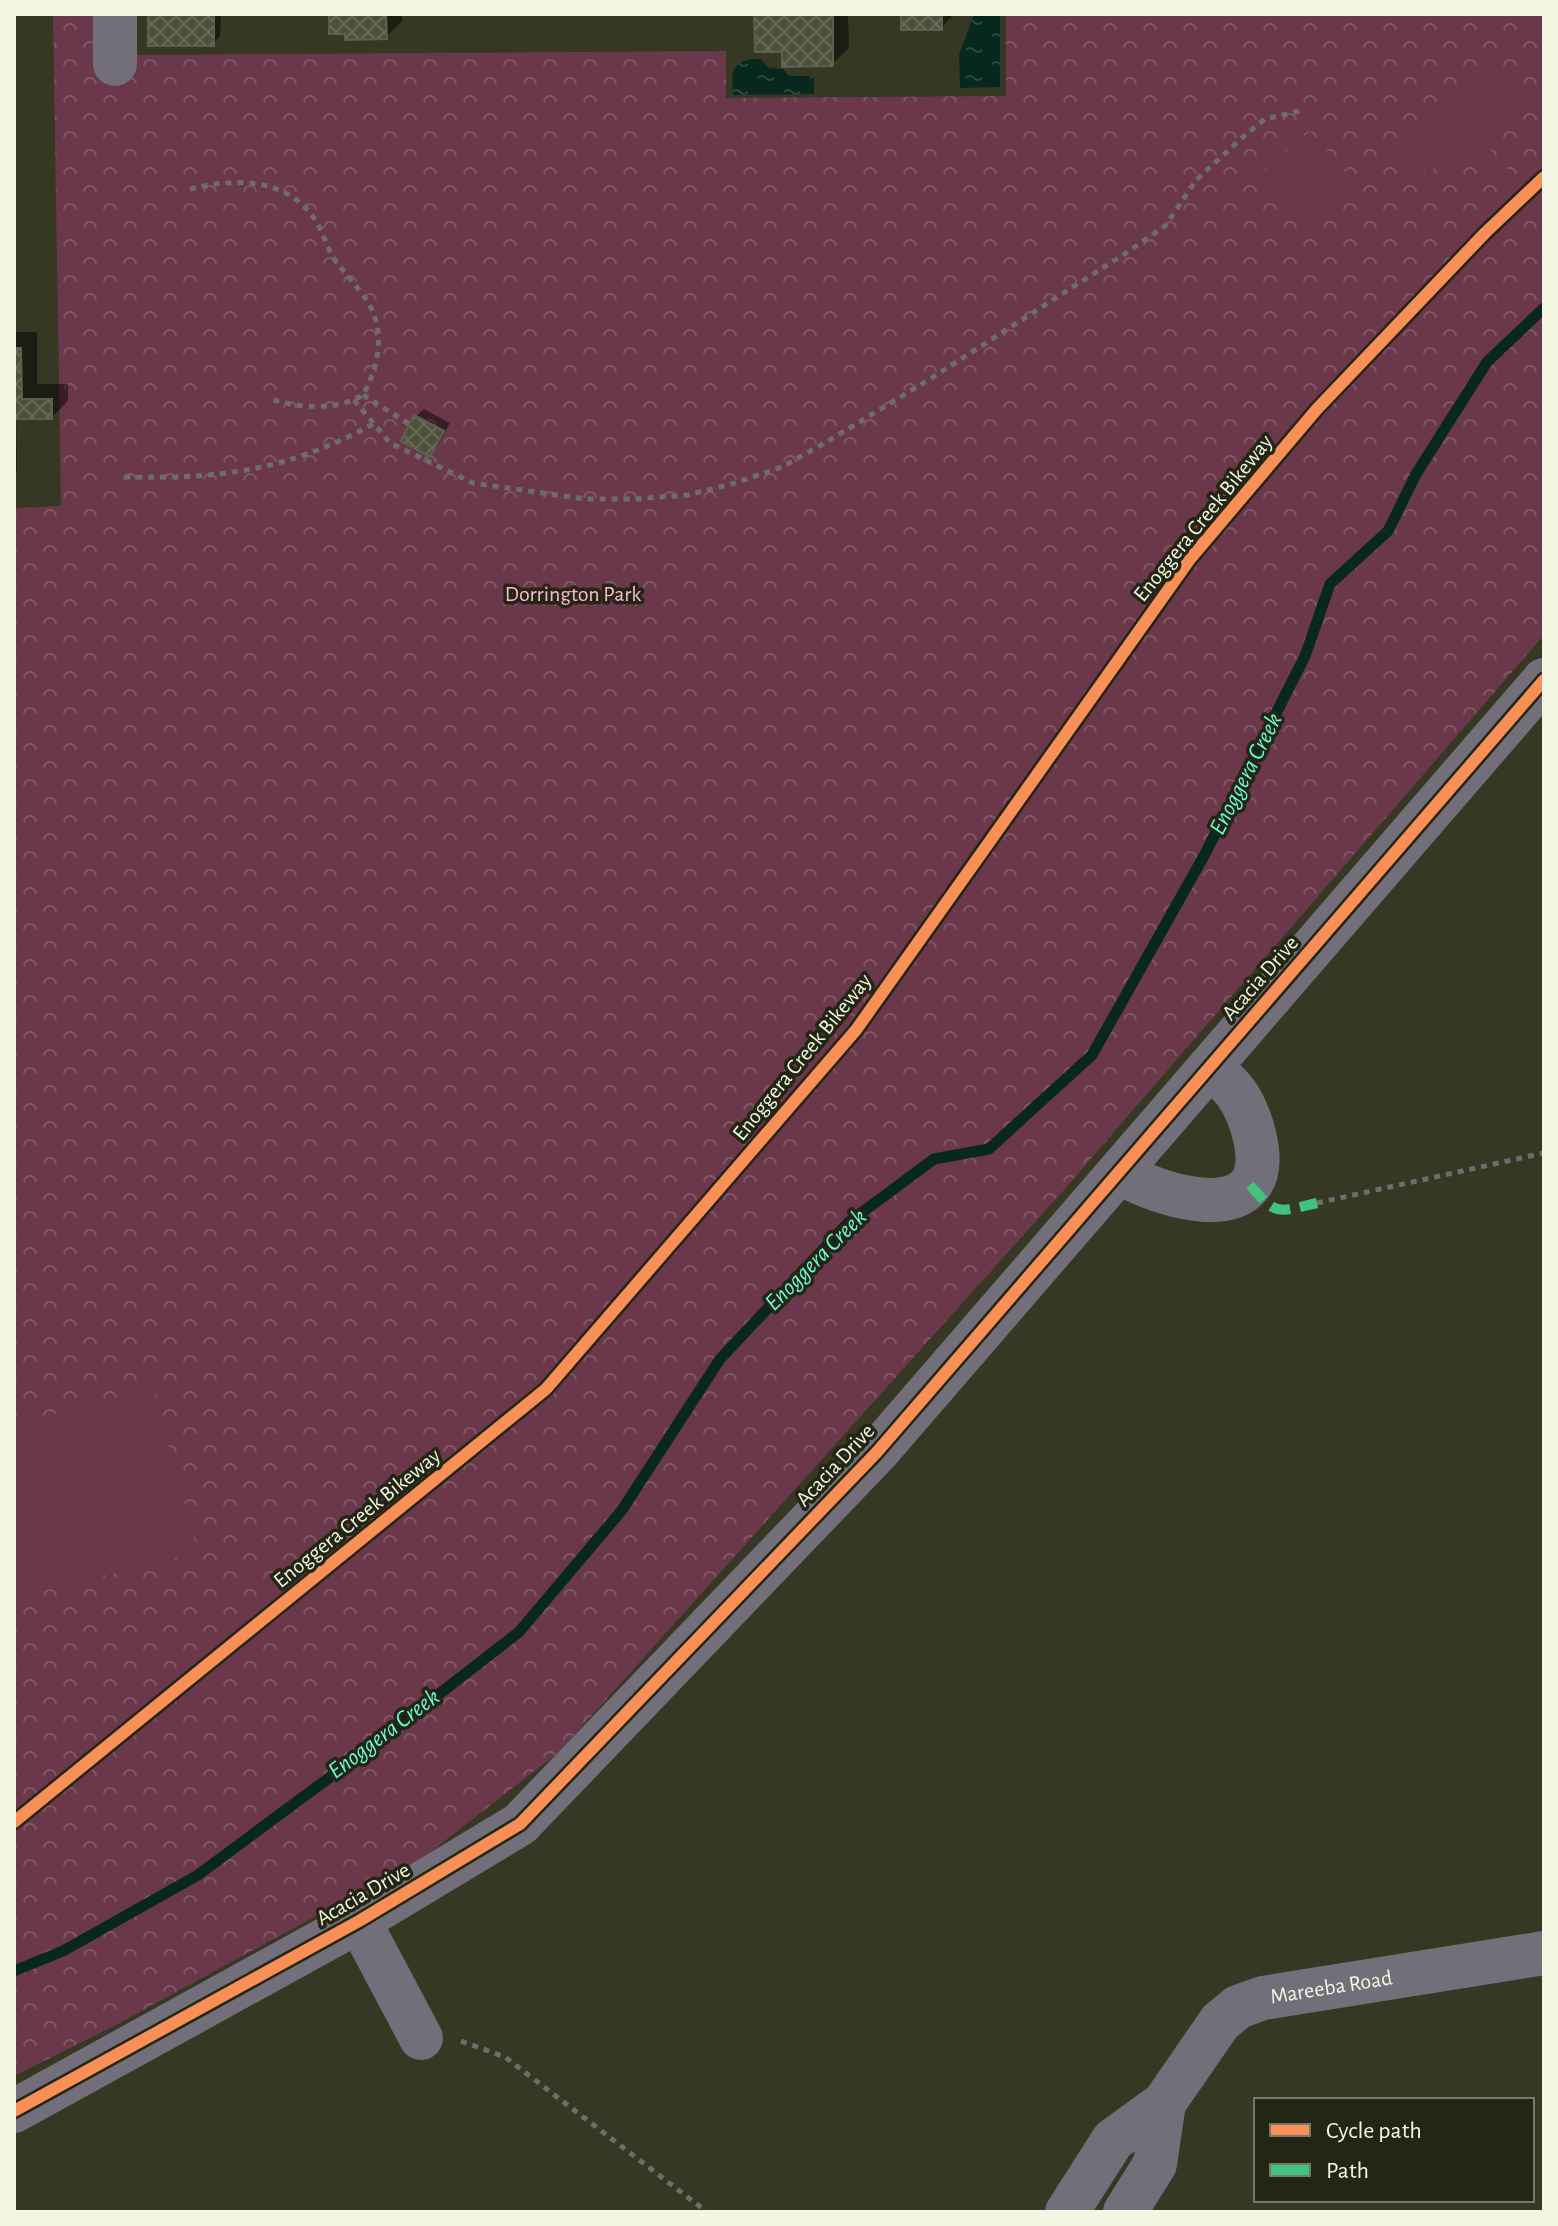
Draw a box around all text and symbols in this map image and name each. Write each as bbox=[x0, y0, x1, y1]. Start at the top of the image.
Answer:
street label: Enoggera Creek Bikeway bbox=[1129, 430, 1277, 606]
park label: Dorrington Park bbox=[505, 583, 641, 605]
water label: Enoggera Creek bbox=[1205, 710, 1287, 838]
street label: Acacia Drive bbox=[1218, 932, 1302, 1024]
street label: Enoggera Creek Bikeway bbox=[728, 969, 876, 1145]
water label: Enoggera Creek bbox=[761, 1205, 871, 1315]
street label: Acacia Drive bbox=[791, 1419, 879, 1511]
street label: Enoggera Creek Bikeway bbox=[269, 1444, 445, 1592]
water label: Enoggera Creek bbox=[324, 1685, 444, 1783]
street label: Acacia Drive bbox=[312, 1858, 414, 1930]
street label: Mareeba Road bbox=[1269, 1966, 1394, 2008]
legend bbox=[1254, 2098, 1534, 2202]
text: Cycle path bbox=[1326, 2119, 1422, 2143]
text: Path bbox=[1326, 2159, 1369, 2183]

